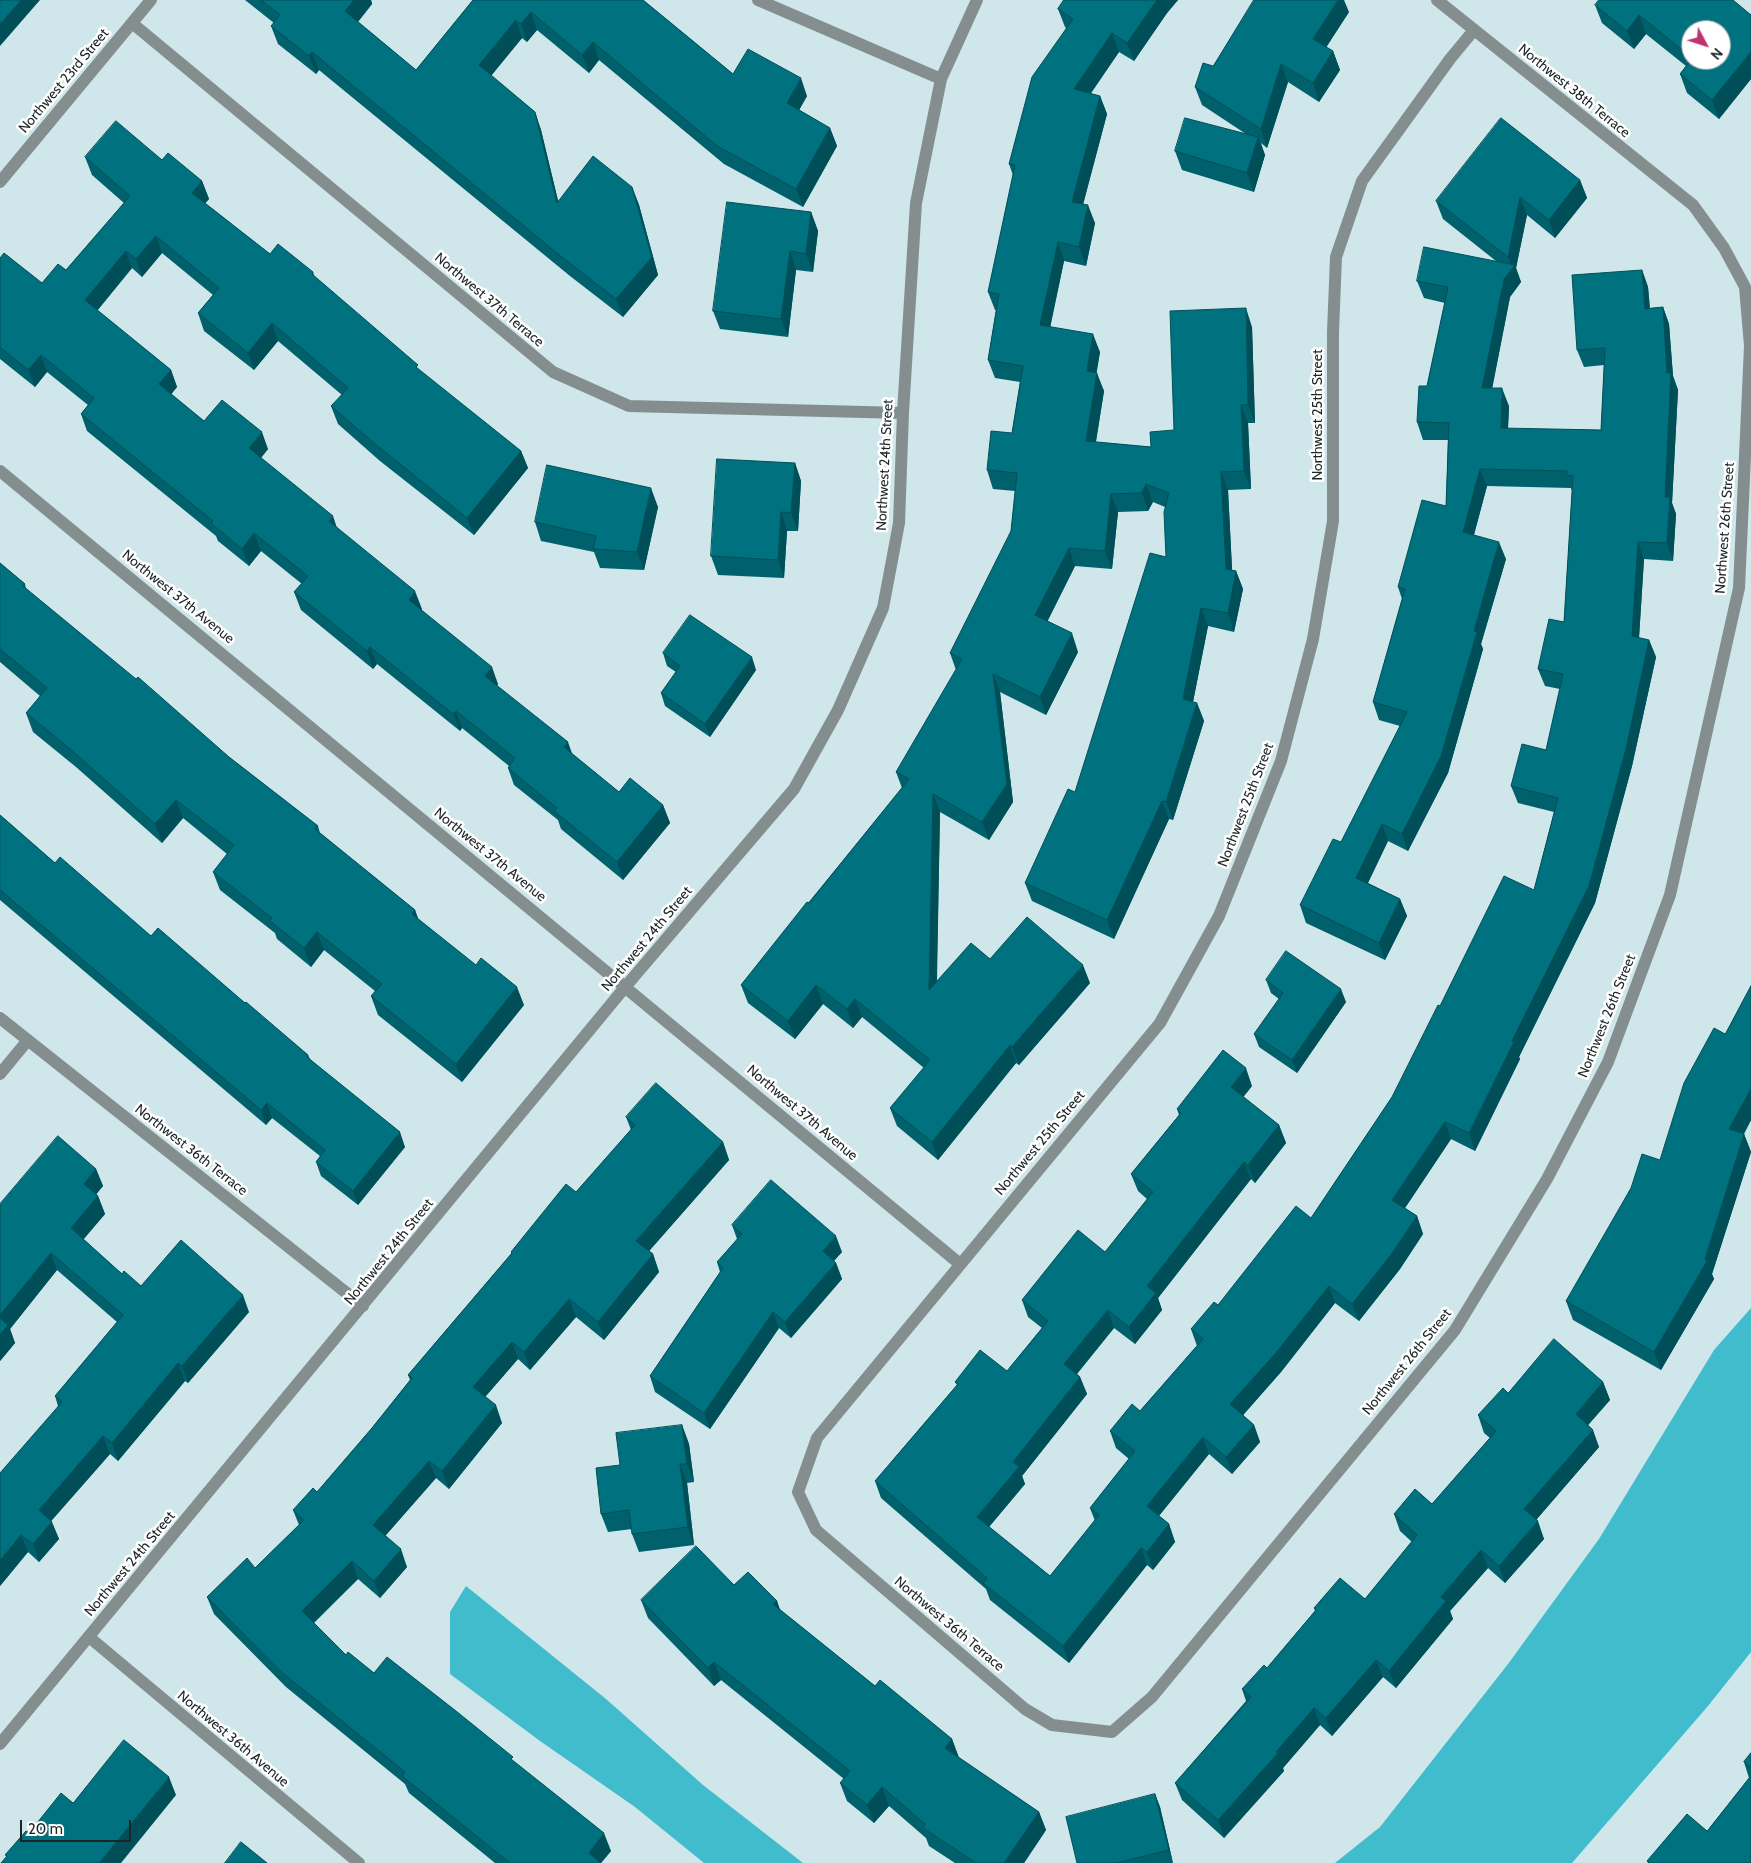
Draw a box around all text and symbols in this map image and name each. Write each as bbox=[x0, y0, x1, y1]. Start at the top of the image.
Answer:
north arrow bbox=[1681, 20, 1731, 70]
street label: Northwest 23rd Street bbox=[15, 25, 113, 137]
street label: Northwest 38th Terrace bbox=[1515, 41, 1633, 141]
text: N bbox=[1707, 44, 1727, 64]
street label: Northwest 37th Terrace bbox=[431, 249, 547, 351]
street label: Northwest 25th Street bbox=[1310, 349, 1326, 481]
street label: Northwest 24th Street bbox=[873, 399, 897, 531]
street label: Northwest 26th Street bbox=[1712, 462, 1738, 594]
street label: Northwest 37th Avenue bbox=[119, 547, 237, 647]
street label: Northwest 25th Street bbox=[1215, 741, 1277, 869]
street label: Northwest 37th Avenue bbox=[431, 805, 549, 905]
street label: Northwest 24th Street bbox=[598, 883, 696, 995]
street label: Northwest 26th Street bbox=[1575, 952, 1639, 1080]
street label: Northwest 37th Avenue bbox=[743, 1062, 861, 1164]
street label: Northwest 25th Street bbox=[991, 1087, 1089, 1199]
street label: Northwest 36th Terrace bbox=[131, 1101, 251, 1199]
street label: Northwest 24th Street bbox=[341, 1196, 437, 1308]
street label: Northwest 26th Street bbox=[1359, 1306, 1455, 1418]
street label: Northwest 24th Street bbox=[81, 1508, 179, 1620]
street label: Northwest 36th Terrace bbox=[891, 1573, 1007, 1675]
street label: Northwest 36th Avenue bbox=[174, 1687, 292, 1791]
scale bar bbox=[22, 1810, 134, 1842]
text: 20 m bbox=[28, 1820, 63, 1838]

